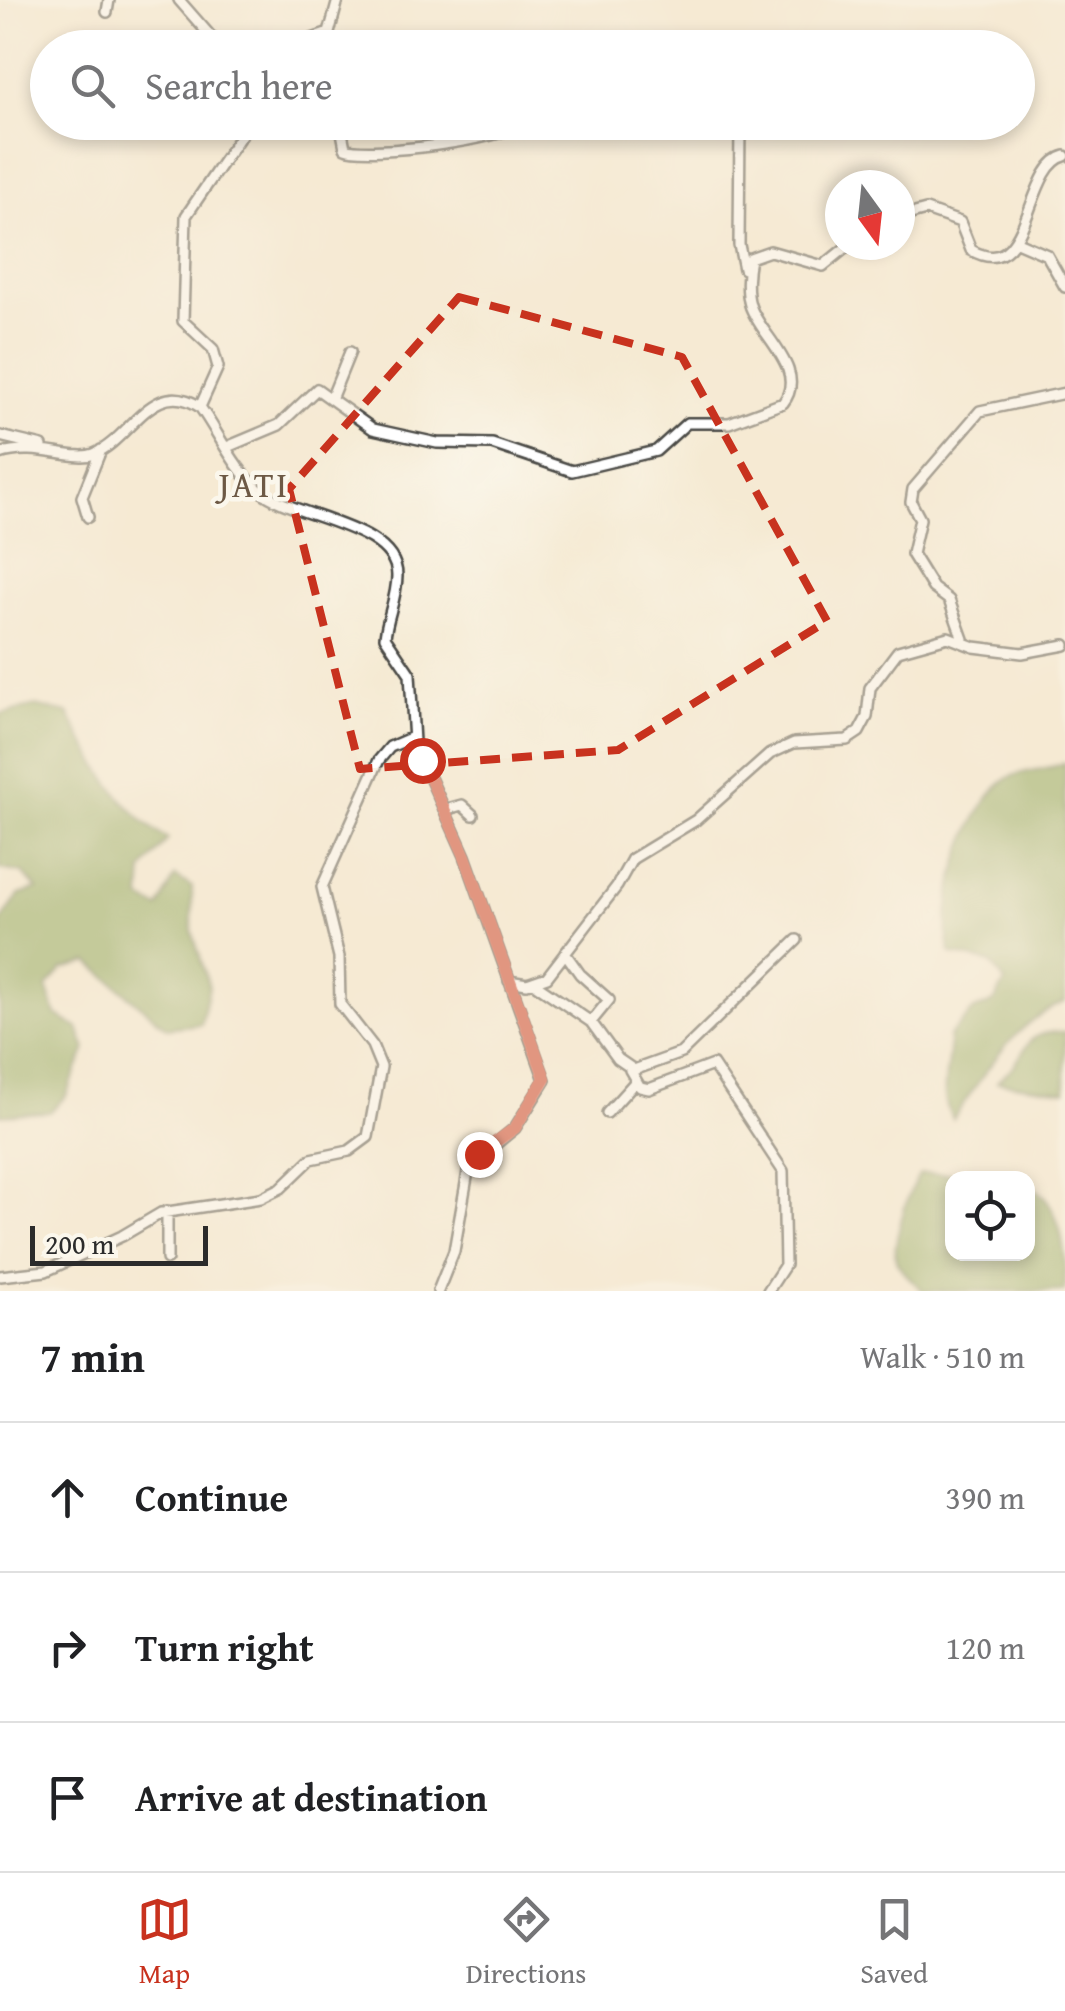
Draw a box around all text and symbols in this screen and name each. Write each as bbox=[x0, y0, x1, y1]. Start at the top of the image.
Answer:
search box bbox=[30, 30, 1035, 140]
text: Search here bbox=[145, 57, 333, 113]
icon: search bbox=[65, 58, 120, 113]
north arrow bbox=[825, 170, 915, 260]
district label: JATI bbox=[215, 459, 289, 510]
route start bbox=[400, 738, 446, 784]
route end bbox=[457, 1132, 503, 1178]
map controls bbox=[945, 1171, 1035, 1261]
button: locate bbox=[945, 1171, 1035, 1261]
scale bar bbox=[30, 1221, 208, 1266]
text: 200 m bbox=[45, 1223, 114, 1264]
text: 7 min bbox=[40, 1326, 145, 1387]
text: Walk · 510 m bbox=[860, 1333, 1025, 1380]
text: Continue bbox=[135, 1469, 288, 1525]
icon: ahead bbox=[40, 1470, 95, 1525]
text: 390 m bbox=[946, 1474, 1025, 1521]
text: Turn right bbox=[135, 1619, 314, 1675]
icon: right bbox=[40, 1620, 95, 1675]
text: 120 m bbox=[946, 1624, 1025, 1671]
text: Arrive at destination bbox=[135, 1769, 488, 1825]
icon: arrive bbox=[40, 1770, 95, 1825]
tab: Map bbox=[137, 1892, 192, 1993]
tab: Directions bbox=[466, 1892, 586, 1993]
tab: Saved bbox=[860, 1892, 928, 1993]

